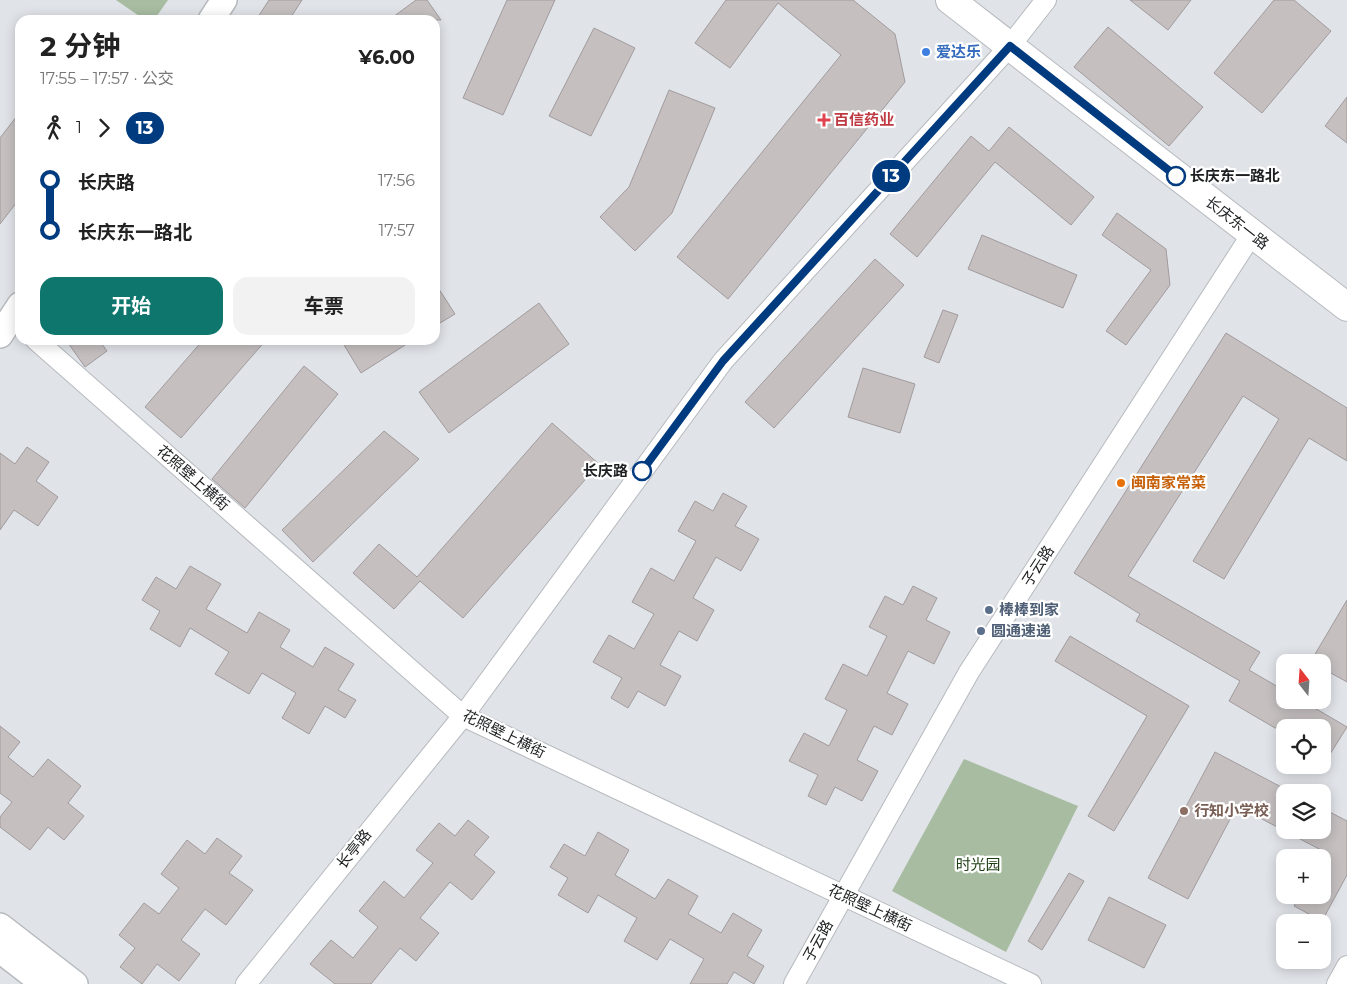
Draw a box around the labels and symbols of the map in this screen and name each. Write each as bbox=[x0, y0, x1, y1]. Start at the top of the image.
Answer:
place label: 爱达乐 bbox=[936, 42, 981, 61]
marker: 爱达乐 bbox=[920, 46, 932, 58]
place label: 百信药业 bbox=[834, 110, 894, 129]
marker: 百信药业 bbox=[818, 114, 830, 126]
line badge: 13 bbox=[868, 160, 914, 192]
marker: 长庆东一路北 bbox=[1166, 166, 1186, 186]
place label: 长庆东一路北 bbox=[1190, 166, 1280, 185]
street label: 长庆东一路 bbox=[1202, 192, 1273, 253]
street label: 花照壁上横街 bbox=[153, 441, 234, 514]
place label: 长庆路 bbox=[583, 461, 628, 480]
marker: 长庆路 bbox=[632, 461, 652, 481]
place label: 闽南家常菜 bbox=[1131, 473, 1206, 492]
marker: 闽南家常菜 bbox=[1115, 477, 1127, 489]
street label: 子云路 bbox=[1017, 542, 1058, 590]
place label: 棒棒到家 bbox=[999, 600, 1059, 619]
marker: 棒棒到家 bbox=[983, 604, 995, 616]
place label: 圆通速递 bbox=[991, 621, 1051, 640]
marker: 圆通速递 bbox=[975, 625, 987, 637]
north arrow bbox=[1276, 654, 1331, 709]
street label: 花照壁上横街 bbox=[460, 705, 549, 762]
place label: 行知小学校 bbox=[1194, 801, 1269, 820]
marker: 行知小学校 bbox=[1178, 805, 1190, 817]
street label: 长亭路 bbox=[332, 825, 375, 872]
park label: 时光园 bbox=[955, 855, 1001, 874]
street label: 花照壁上横街 bbox=[825, 880, 915, 935]
street label: 子云路 bbox=[798, 916, 837, 965]

